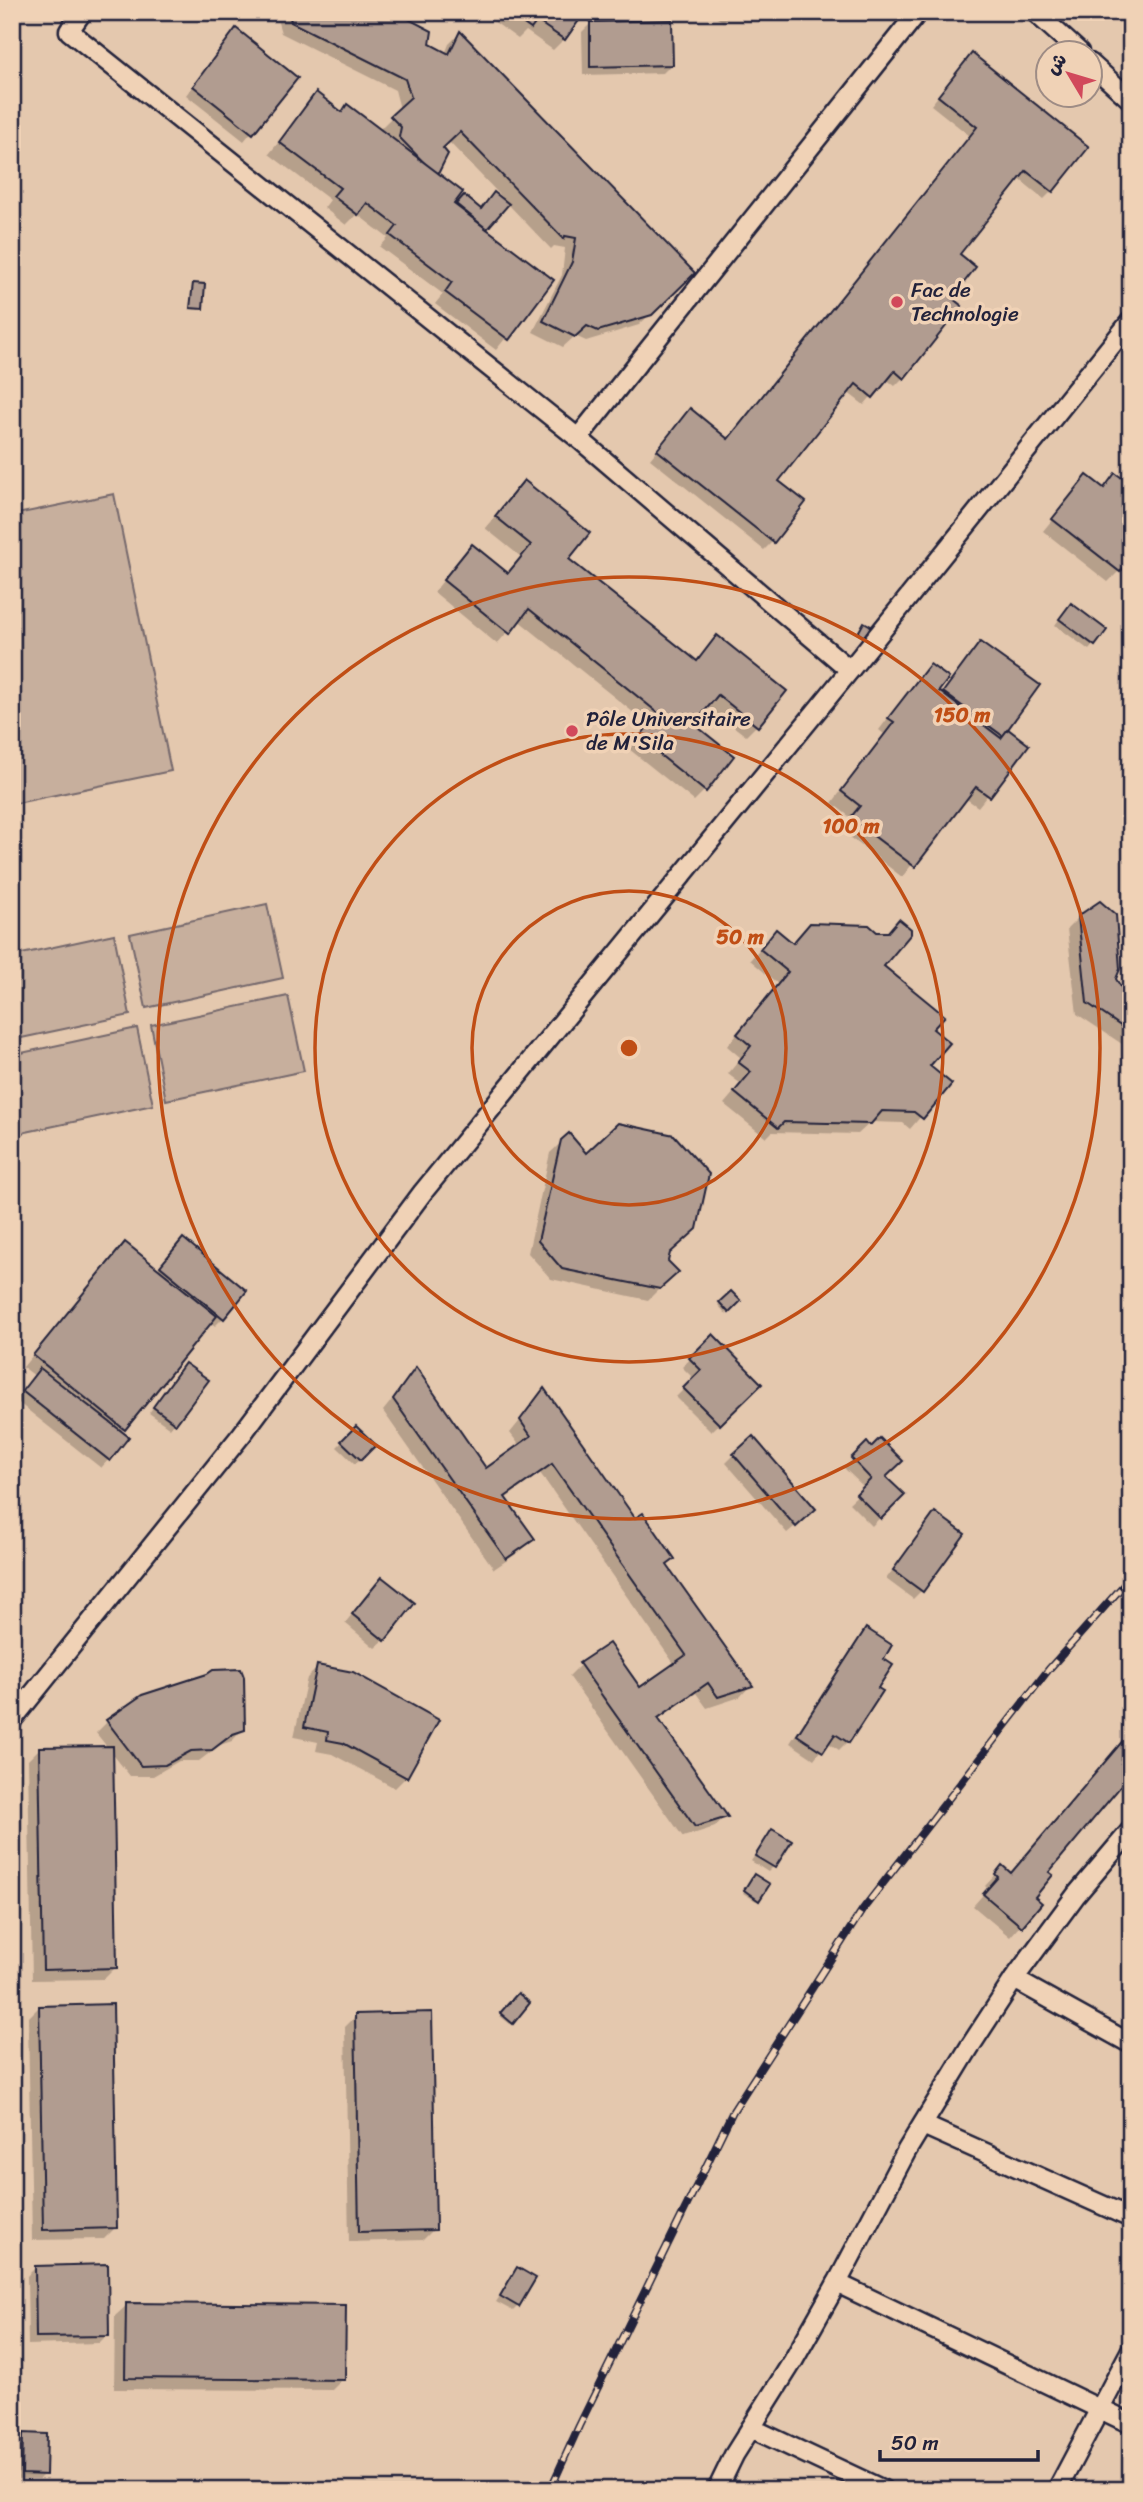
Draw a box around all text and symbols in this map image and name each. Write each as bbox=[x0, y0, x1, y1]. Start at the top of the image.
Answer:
north arrow bbox=[1034, 38, 1104, 108]
text: ش bbox=[1037, 45, 1075, 82]
place label: Fac de Technologie bbox=[911, 271, 1019, 333]
marker: Fac de Technologie bbox=[889, 294, 905, 310]
text: 150 m bbox=[934, 696, 991, 734]
place label: Pôle Universitaire de M'Sila bbox=[586, 700, 751, 762]
marker: Pôle Universitaire de M'Sila bbox=[564, 723, 580, 739]
text: 100 m bbox=[822, 807, 880, 845]
text: 50 m bbox=[716, 918, 765, 956]
centre of rings bbox=[617, 1036, 641, 1060]
scale bar bbox=[880, 2418, 1038, 2462]
text: 50 m bbox=[891, 2424, 939, 2462]

